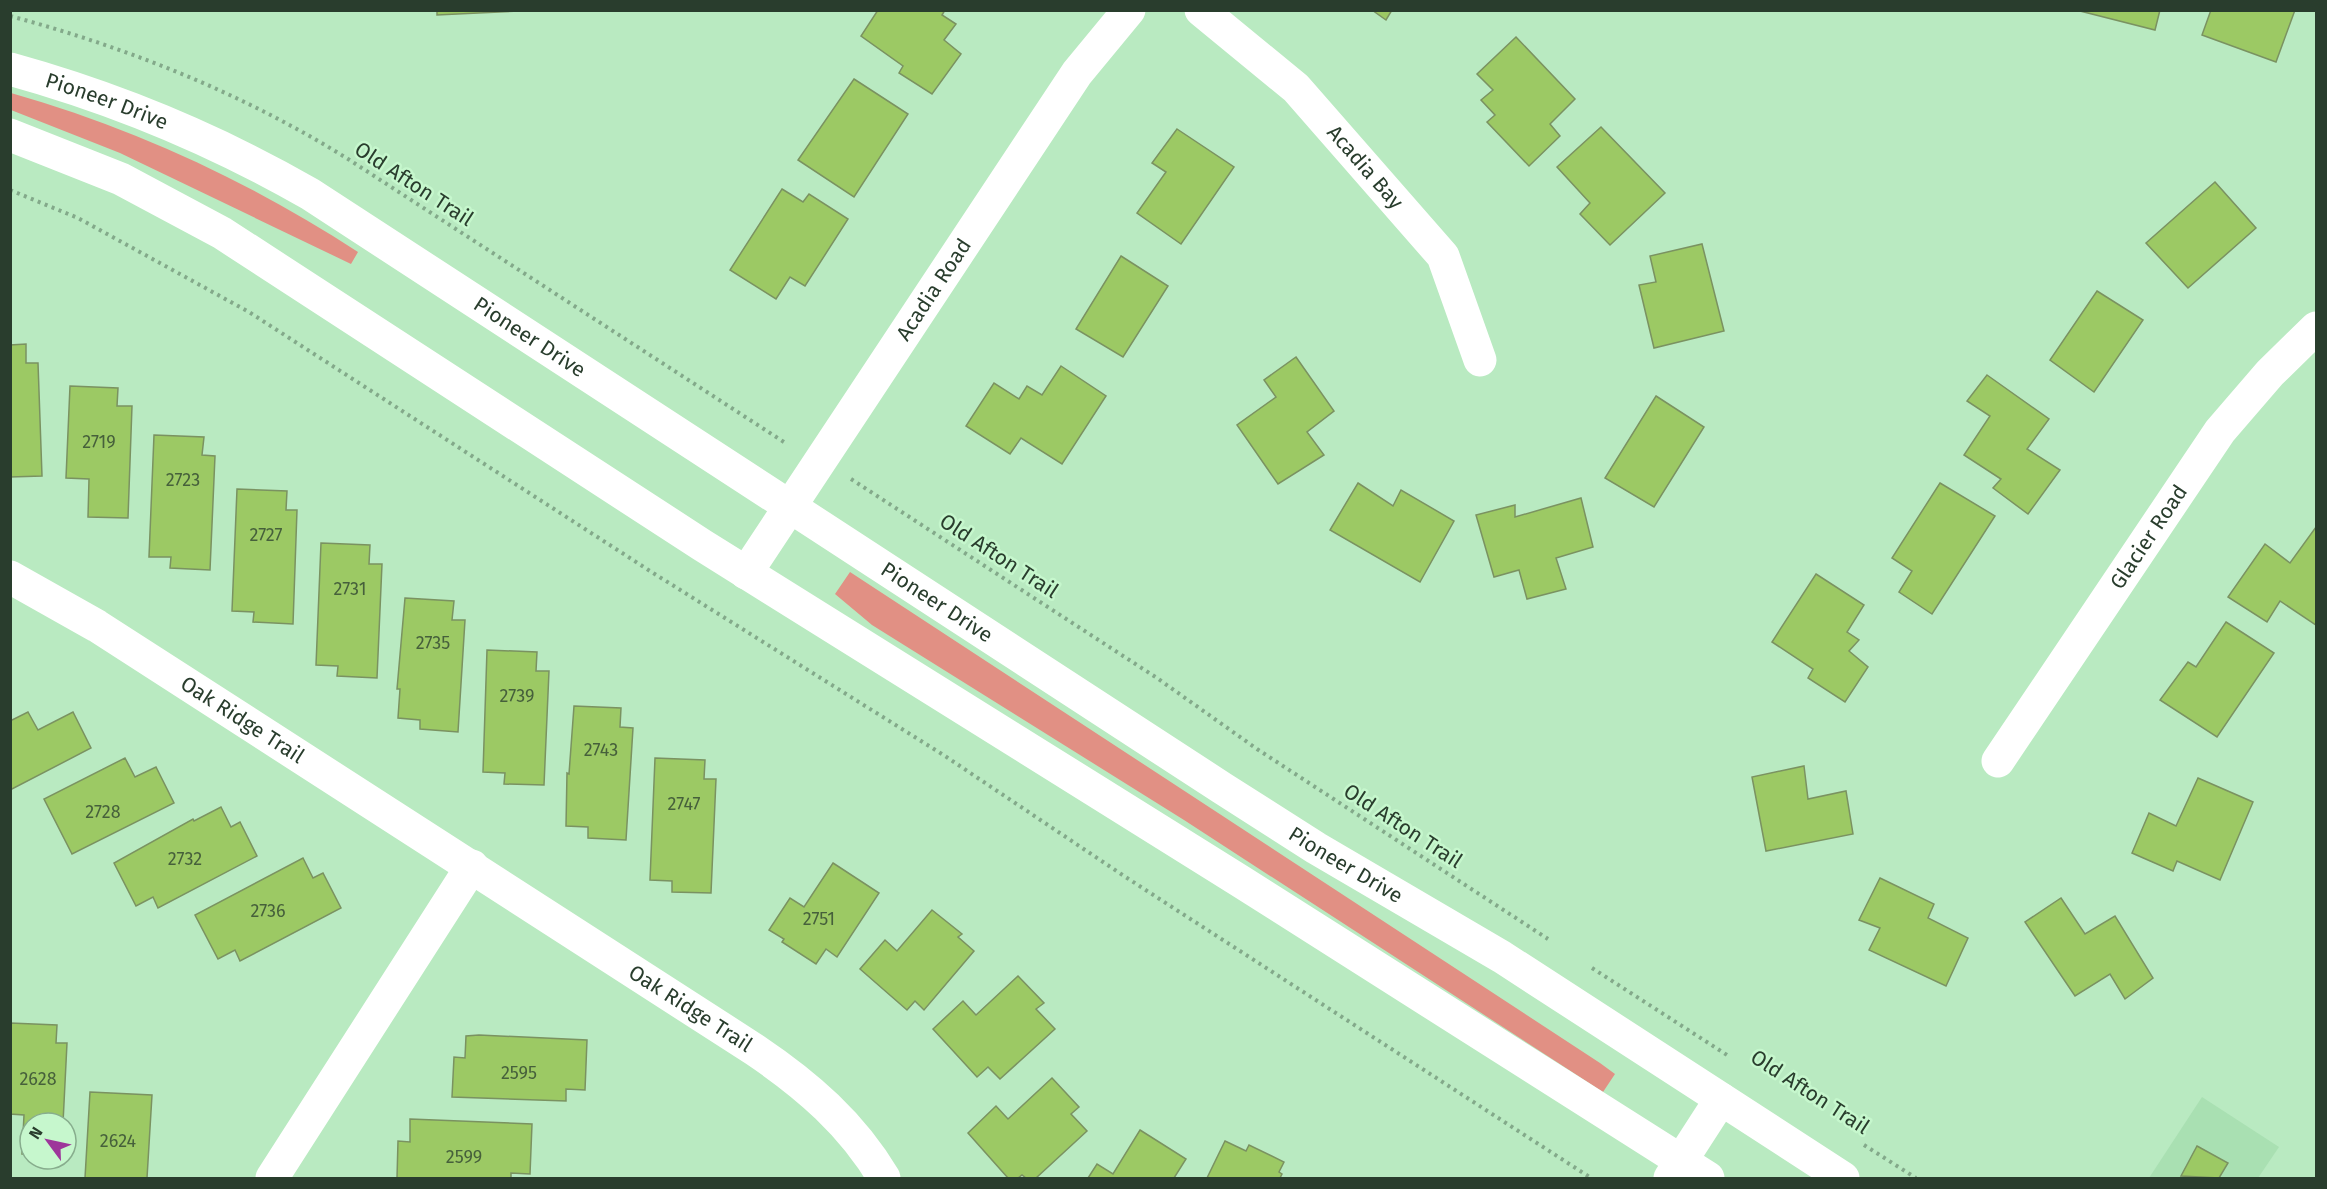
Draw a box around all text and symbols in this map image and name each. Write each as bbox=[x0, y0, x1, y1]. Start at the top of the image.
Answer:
street label: Pioneer Drive bbox=[42, 67, 172, 135]
street label: Acadia Bay bbox=[1321, 120, 1409, 215]
street label: Old Afton Trail bbox=[350, 136, 478, 232]
street label: Acadia Road bbox=[890, 233, 977, 346]
street label: Pioneer Drive bbox=[469, 291, 591, 383]
house number: 2719 bbox=[82, 431, 116, 453]
house number: 2723 bbox=[166, 469, 200, 491]
street label: Glacier Road bbox=[2104, 480, 2193, 594]
street label: Old Afton Trail bbox=[935, 508, 1063, 604]
house number: 2727 bbox=[249, 524, 283, 546]
street label: Pioneer Drive bbox=[876, 556, 998, 648]
house number: 2731 bbox=[334, 578, 366, 600]
house number: 2735 bbox=[416, 632, 450, 654]
street label: Oak Ridge Trail bbox=[176, 670, 309, 769]
house number: 2739 bbox=[500, 685, 534, 707]
house number: 2743 bbox=[584, 739, 618, 761]
street label: Old Afton Trail bbox=[1339, 778, 1467, 874]
house number: 2747 bbox=[667, 793, 701, 815]
house number: 2728 bbox=[85, 801, 121, 823]
street label: Pioneer Drive bbox=[1284, 821, 1408, 909]
house number: 2732 bbox=[168, 848, 202, 870]
house number: 2736 bbox=[250, 900, 286, 922]
house number: 2751 bbox=[803, 908, 835, 930]
street label: Oak Ridge Trail bbox=[624, 959, 757, 1058]
street label: Old Afton Trail bbox=[1746, 1044, 1874, 1140]
house number: 2595 bbox=[501, 1062, 537, 1084]
house number: 2628 bbox=[19, 1068, 57, 1090]
north arrow bbox=[18, 1111, 78, 1171]
text: N bbox=[25, 1123, 47, 1143]
house number: 2624 bbox=[100, 1130, 137, 1152]
house number: 2599 bbox=[446, 1146, 482, 1168]

